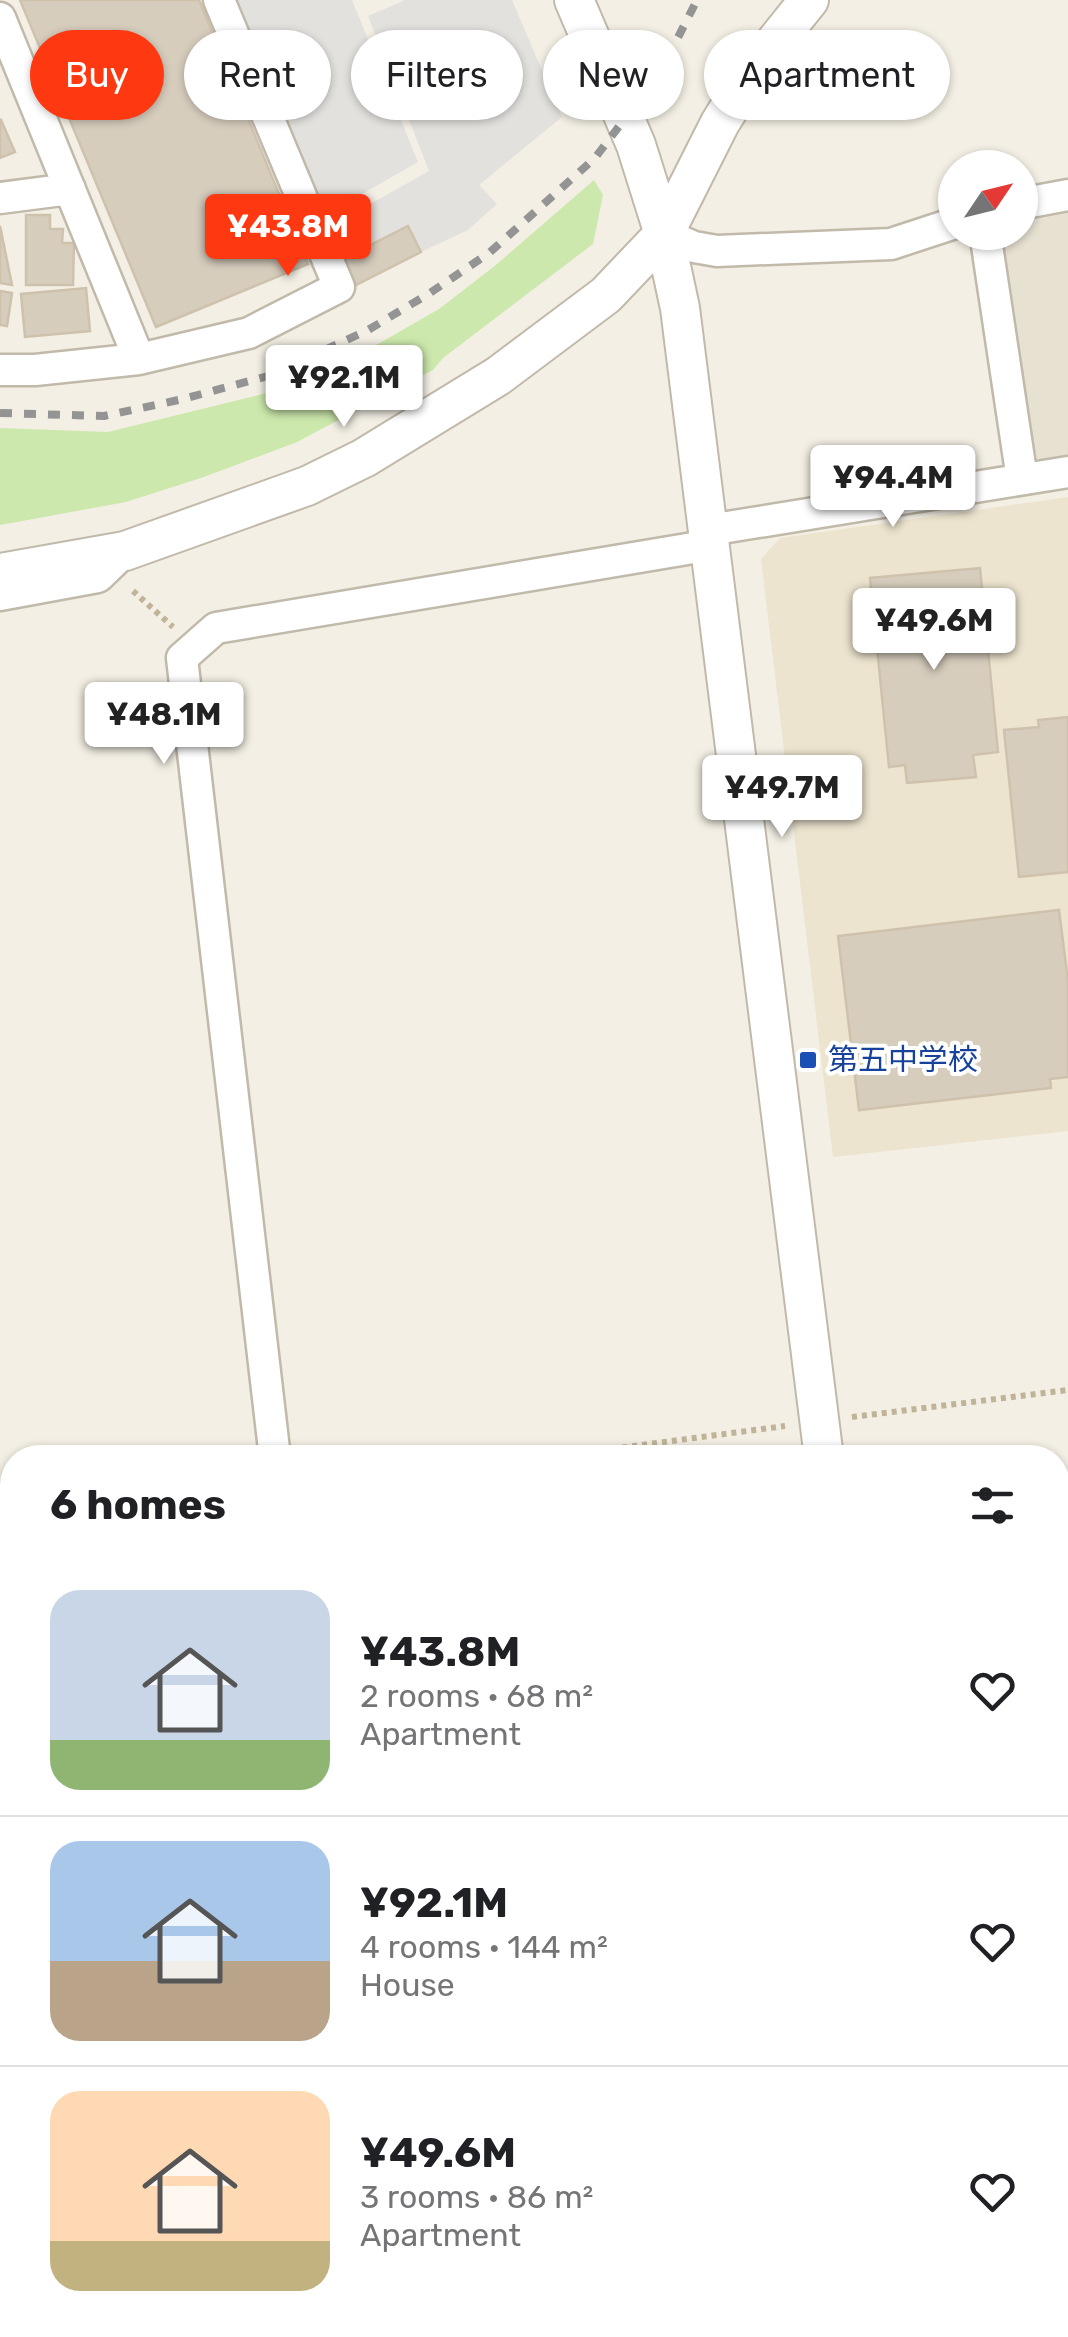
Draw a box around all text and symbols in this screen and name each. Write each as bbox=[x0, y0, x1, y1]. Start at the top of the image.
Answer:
chip: Buy bbox=[30, 30, 164, 120]
chip: Rent bbox=[184, 30, 331, 120]
chip: Filters bbox=[351, 30, 523, 120]
chip: New bbox=[543, 30, 684, 120]
chip: Apartment bbox=[704, 30, 950, 120]
north arrow bbox=[938, 150, 1038, 250]
map controls bbox=[938, 150, 1038, 250]
pin: ¥43.8M bbox=[207, 194, 369, 279]
text: ¥43.8M bbox=[227, 207, 349, 245]
pin: ¥92.1M bbox=[263, 345, 425, 430]
text: ¥92.1M bbox=[288, 358, 400, 396]
pin: ¥94.4M bbox=[812, 445, 974, 530]
text: ¥94.4M bbox=[832, 458, 954, 496]
pin: ¥49.6M bbox=[853, 588, 1015, 673]
text: ¥49.6M bbox=[875, 601, 993, 639]
pin: ¥48.1M bbox=[83, 682, 245, 767]
text: ¥48.1M bbox=[107, 695, 221, 733]
pin: ¥49.7M bbox=[701, 755, 863, 840]
text: ¥49.7M bbox=[724, 768, 840, 806]
place label: 第五中学校 bbox=[828, 1042, 978, 1078]
marker: 第五中学校 bbox=[797, 1049, 819, 1071]
icon: filters bbox=[965, 1478, 1020, 1533]
text: 6 homes bbox=[50, 1480, 226, 1530]
text: ¥43.8M bbox=[360, 1627, 520, 1677]
icon: home bbox=[130, 1630, 250, 1750]
icon: heart bbox=[965, 1663, 1020, 1718]
text: 2 rooms · 68 m² bbox=[360, 1677, 593, 1715]
text: Apartment bbox=[360, 1715, 521, 1753]
text: ¥92.1M bbox=[360, 1878, 508, 1928]
icon: home bbox=[130, 1881, 250, 2001]
icon: heart bbox=[965, 1914, 1020, 1969]
text: 4 rooms · 144 m² bbox=[360, 1928, 608, 1966]
text: House bbox=[360, 1966, 455, 2004]
text: ¥49.6M bbox=[360, 2128, 516, 2178]
icon: home bbox=[130, 2131, 250, 2251]
icon: heart bbox=[965, 2164, 1020, 2219]
text: 3 rooms · 86 m² bbox=[360, 2178, 594, 2216]
text: Apartment bbox=[360, 2216, 521, 2254]

